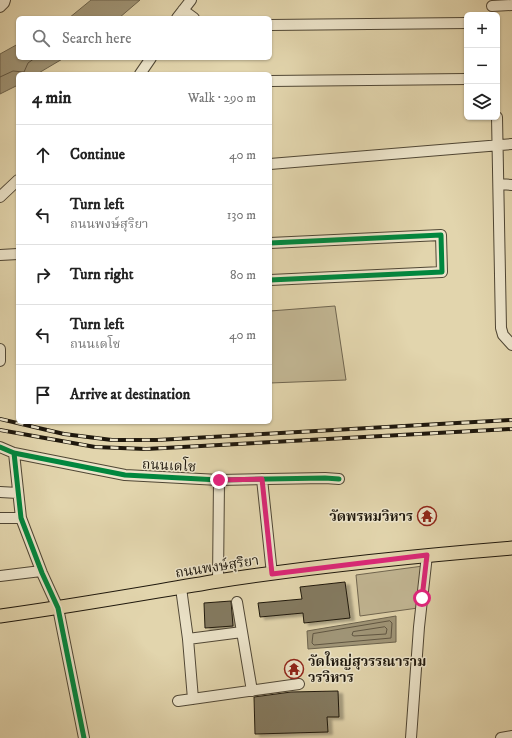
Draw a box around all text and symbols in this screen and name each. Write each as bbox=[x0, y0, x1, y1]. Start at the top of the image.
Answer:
map controls bbox=[464, 12, 500, 120]
button: + bbox=[464, 12, 500, 48]
search box bbox=[16, 16, 272, 60]
icon: search bbox=[30, 27, 52, 49]
text: Search here bbox=[62, 29, 131, 48]
button: − bbox=[464, 48, 500, 84]
button: layers bbox=[464, 84, 500, 120]
text: 4 min bbox=[32, 87, 71, 109]
text: Walk · 290 m bbox=[188, 90, 256, 106]
icon: ahead bbox=[32, 144, 54, 166]
text: Continue bbox=[70, 145, 125, 164]
text: 40 m bbox=[229, 147, 256, 163]
text: Turn left bbox=[70, 195, 124, 214]
icon: left bbox=[32, 204, 54, 226]
text: 130 m bbox=[227, 207, 256, 223]
text: ถนนพงษ์สุริยา bbox=[70, 216, 149, 232]
icon: right bbox=[32, 264, 54, 286]
text: Turn right bbox=[70, 265, 133, 284]
text: 80 m bbox=[230, 267, 256, 283]
text: Turn left bbox=[70, 315, 124, 334]
icon: left bbox=[32, 324, 54, 346]
text: 40 m bbox=[229, 327, 256, 343]
text: ถนนเดโช bbox=[70, 336, 120, 352]
icon: arrive bbox=[32, 384, 54, 406]
text: Arrive at destination bbox=[70, 385, 190, 404]
street label: ถนนเดโช bbox=[141, 454, 197, 476]
route end bbox=[210, 471, 228, 489]
temple icon: วัดพรหมวิหาร bbox=[416, 505, 438, 527]
place label: วัดพรหมวิหาร bbox=[329, 508, 413, 526]
street label: ถนนพงษ์สุริยา bbox=[174, 550, 260, 582]
route start bbox=[413, 589, 431, 607]
place label: วัดใหญ่สุวรรณาราม วรวิหาร bbox=[308, 651, 426, 687]
temple icon: วัดใหญ่สุวรรณาราม วรวิหาร bbox=[283, 658, 305, 680]

